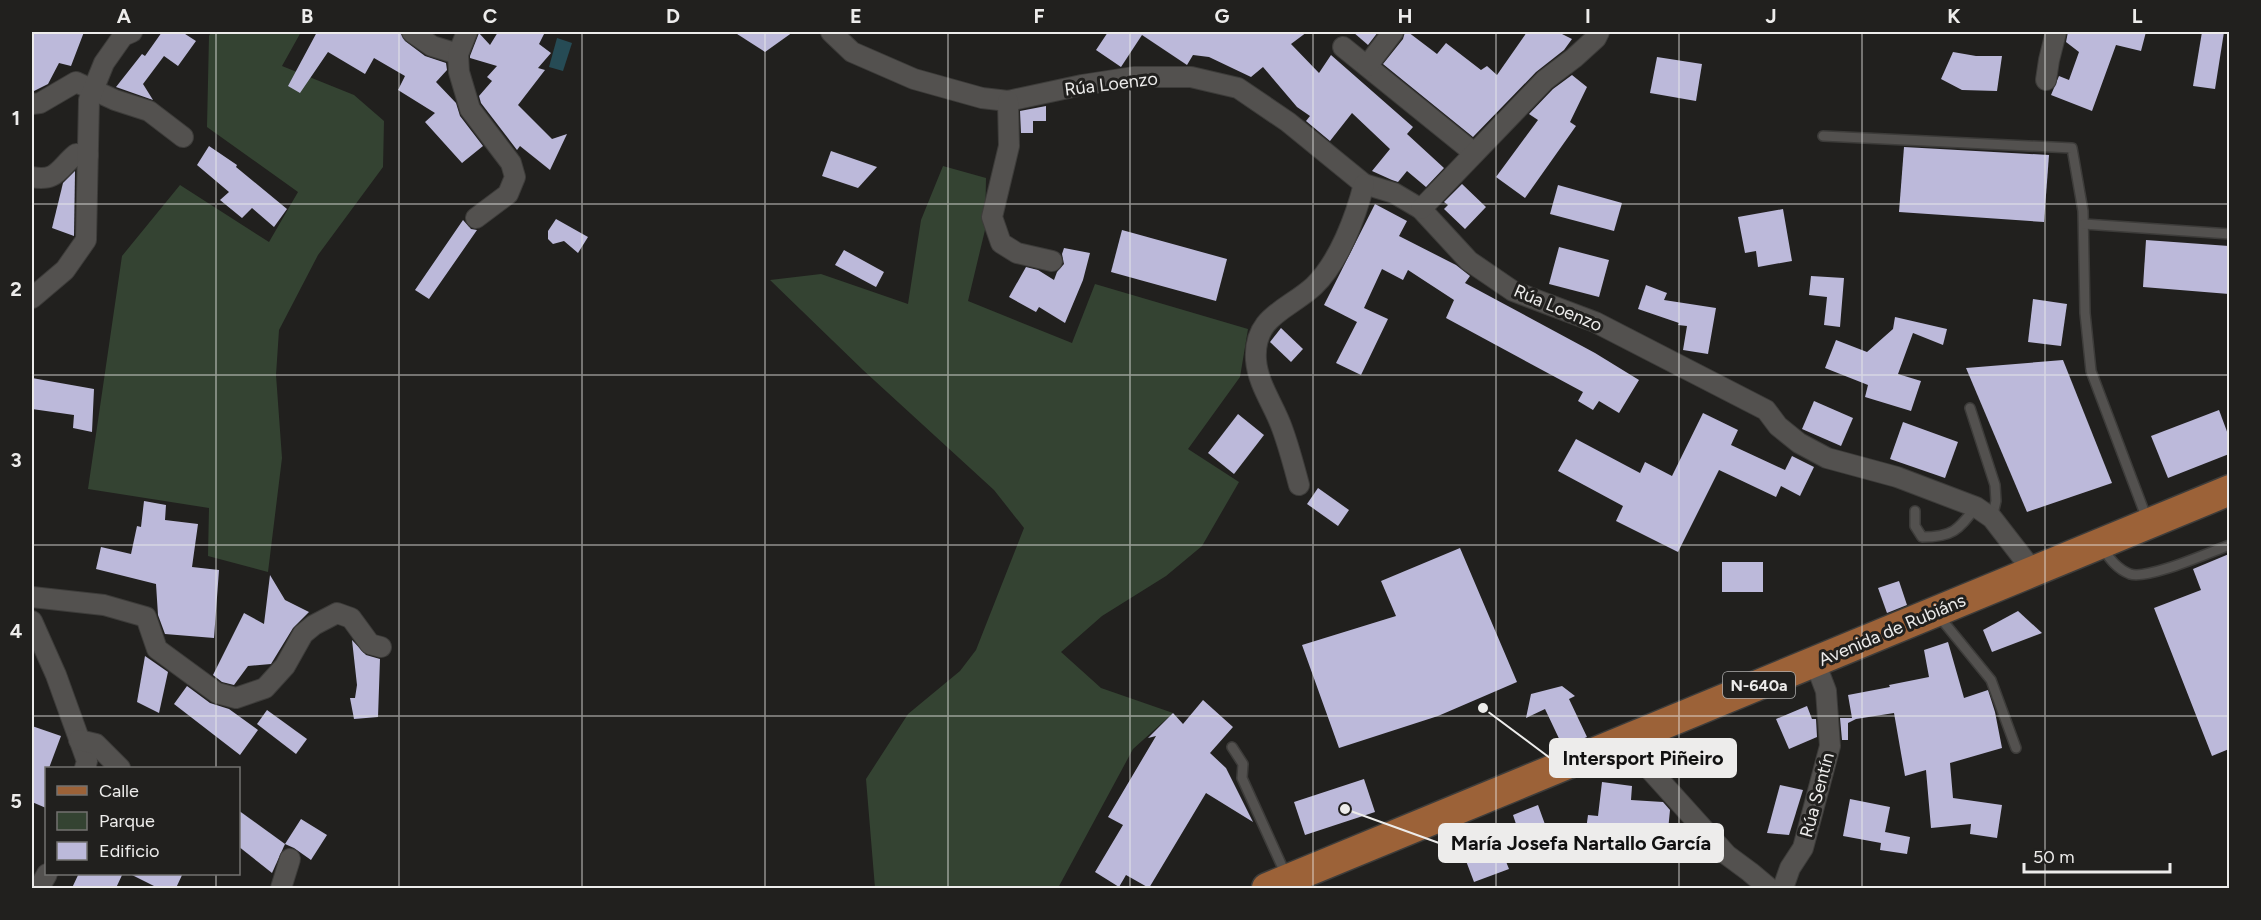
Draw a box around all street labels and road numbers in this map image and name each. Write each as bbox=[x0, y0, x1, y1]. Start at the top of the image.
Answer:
street label: Rúa Loenzo bbox=[1063, 67, 1159, 101]
street label: Rúa Loenzo bbox=[1510, 280, 1606, 336]
street label: Avenida de Rubiáns bbox=[1815, 589, 1969, 671]
road number: N-640a bbox=[1723, 672, 1795, 698]
street label: Rúa Sentín bbox=[1795, 750, 1839, 840]

